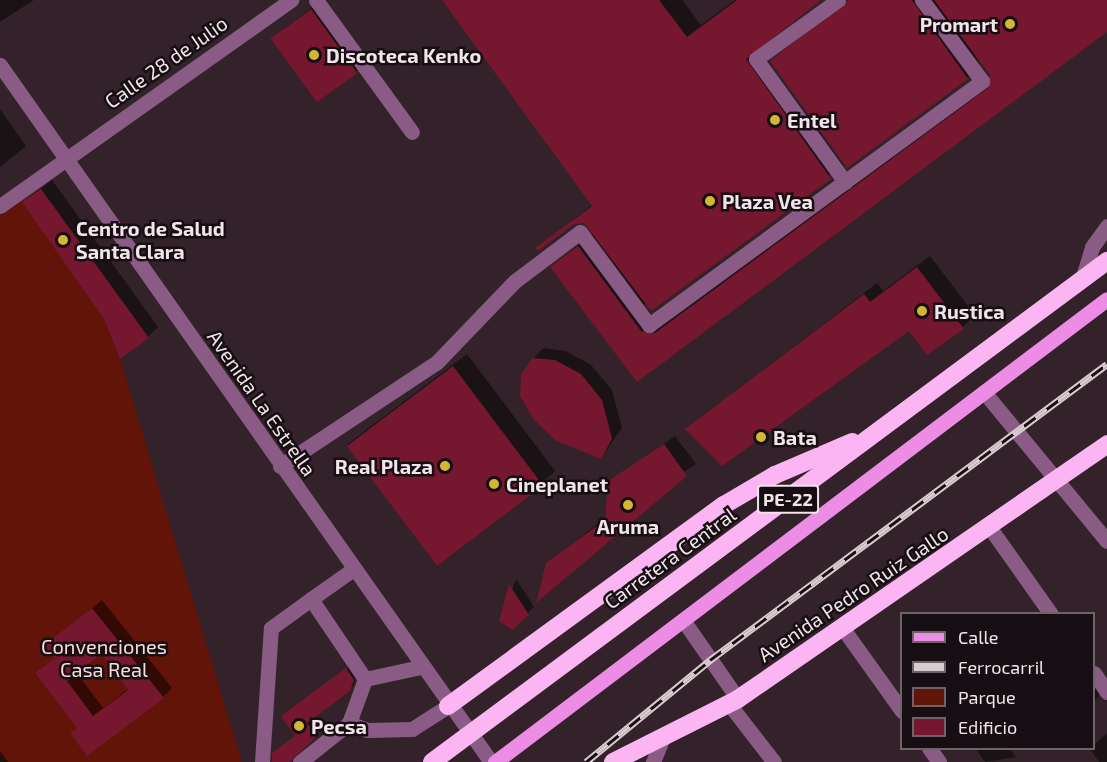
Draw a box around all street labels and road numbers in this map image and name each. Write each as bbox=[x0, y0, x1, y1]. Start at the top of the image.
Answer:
street label: Calle 28 de Julio bbox=[100, 11, 232, 113]
street label: Avenida La Estrella bbox=[203, 325, 321, 481]
road number: PE-22 bbox=[756, 484, 820, 514]
street label: Carretera Central bbox=[599, 502, 741, 614]
street label: Avenida Pedro Ruiz Gallo bbox=[753, 521, 953, 667]

